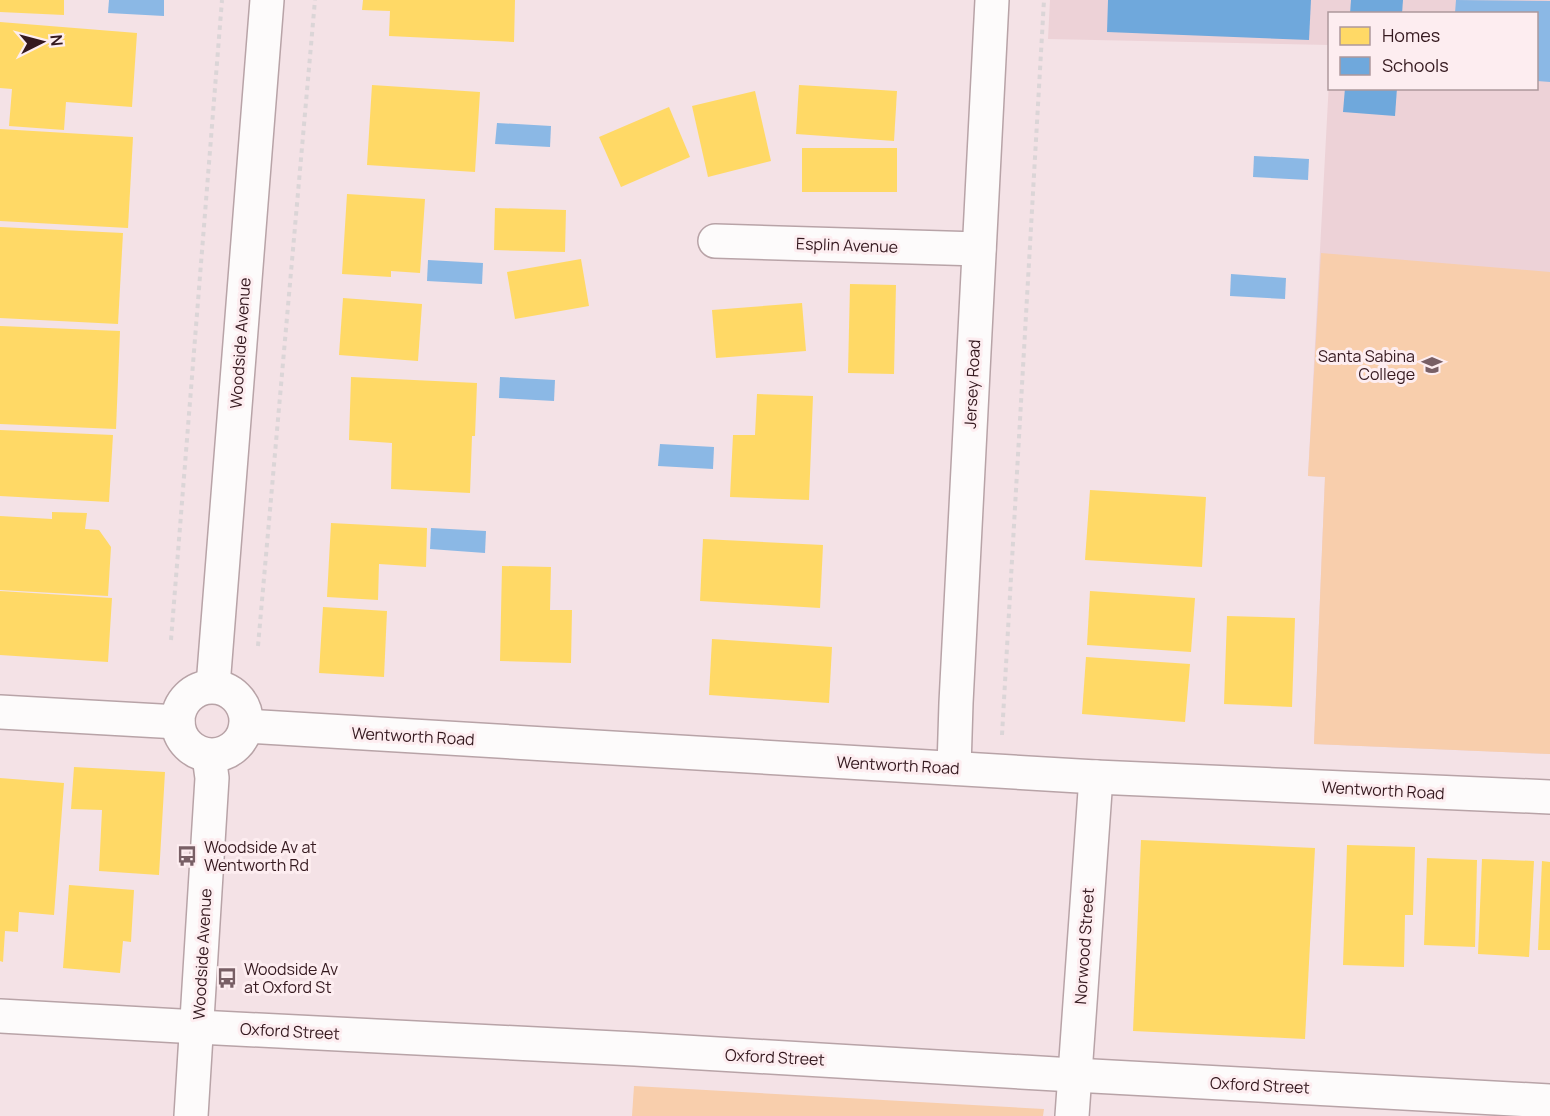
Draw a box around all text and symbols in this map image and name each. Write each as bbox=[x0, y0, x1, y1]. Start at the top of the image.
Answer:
north arrow bbox=[12, 12, 72, 72]
legend bbox=[1328, 12, 1538, 90]
text: Homes bbox=[1382, 23, 1440, 47]
text: N bbox=[45, 34, 68, 47]
text: Schools bbox=[1382, 53, 1449, 77]
street label: Esplin Avenue bbox=[796, 232, 898, 258]
street label: Woodside Avenue bbox=[224, 277, 256, 409]
street label: Jersey Road bbox=[959, 339, 985, 429]
place label: Santa Sabina College bbox=[1318, 345, 1415, 385]
school or university icon: Santa Sabina College bbox=[1420, 353, 1444, 377]
street label: Wentworth Road bbox=[351, 722, 475, 750]
street label: Wentworth Road bbox=[836, 751, 960, 779]
street label: Wentworth Road bbox=[1321, 776, 1445, 804]
place label: Woodside Av at Wentworth Rd bbox=[204, 836, 317, 876]
bus stop icon: Woodside Av at Wentworth Rd bbox=[175, 844, 199, 868]
street label: Norwood Street bbox=[1069, 887, 1099, 1005]
street label: Woodside Avenue bbox=[188, 888, 216, 1020]
place label: Woodside Av at Oxford St bbox=[244, 958, 338, 998]
bus stop icon: Woodside Av at Oxford St bbox=[215, 966, 239, 990]
street label: Oxford Street bbox=[240, 1017, 340, 1045]
street label: Oxford Street bbox=[725, 1043, 825, 1071]
street label: Oxford Street bbox=[1210, 1071, 1310, 1099]

